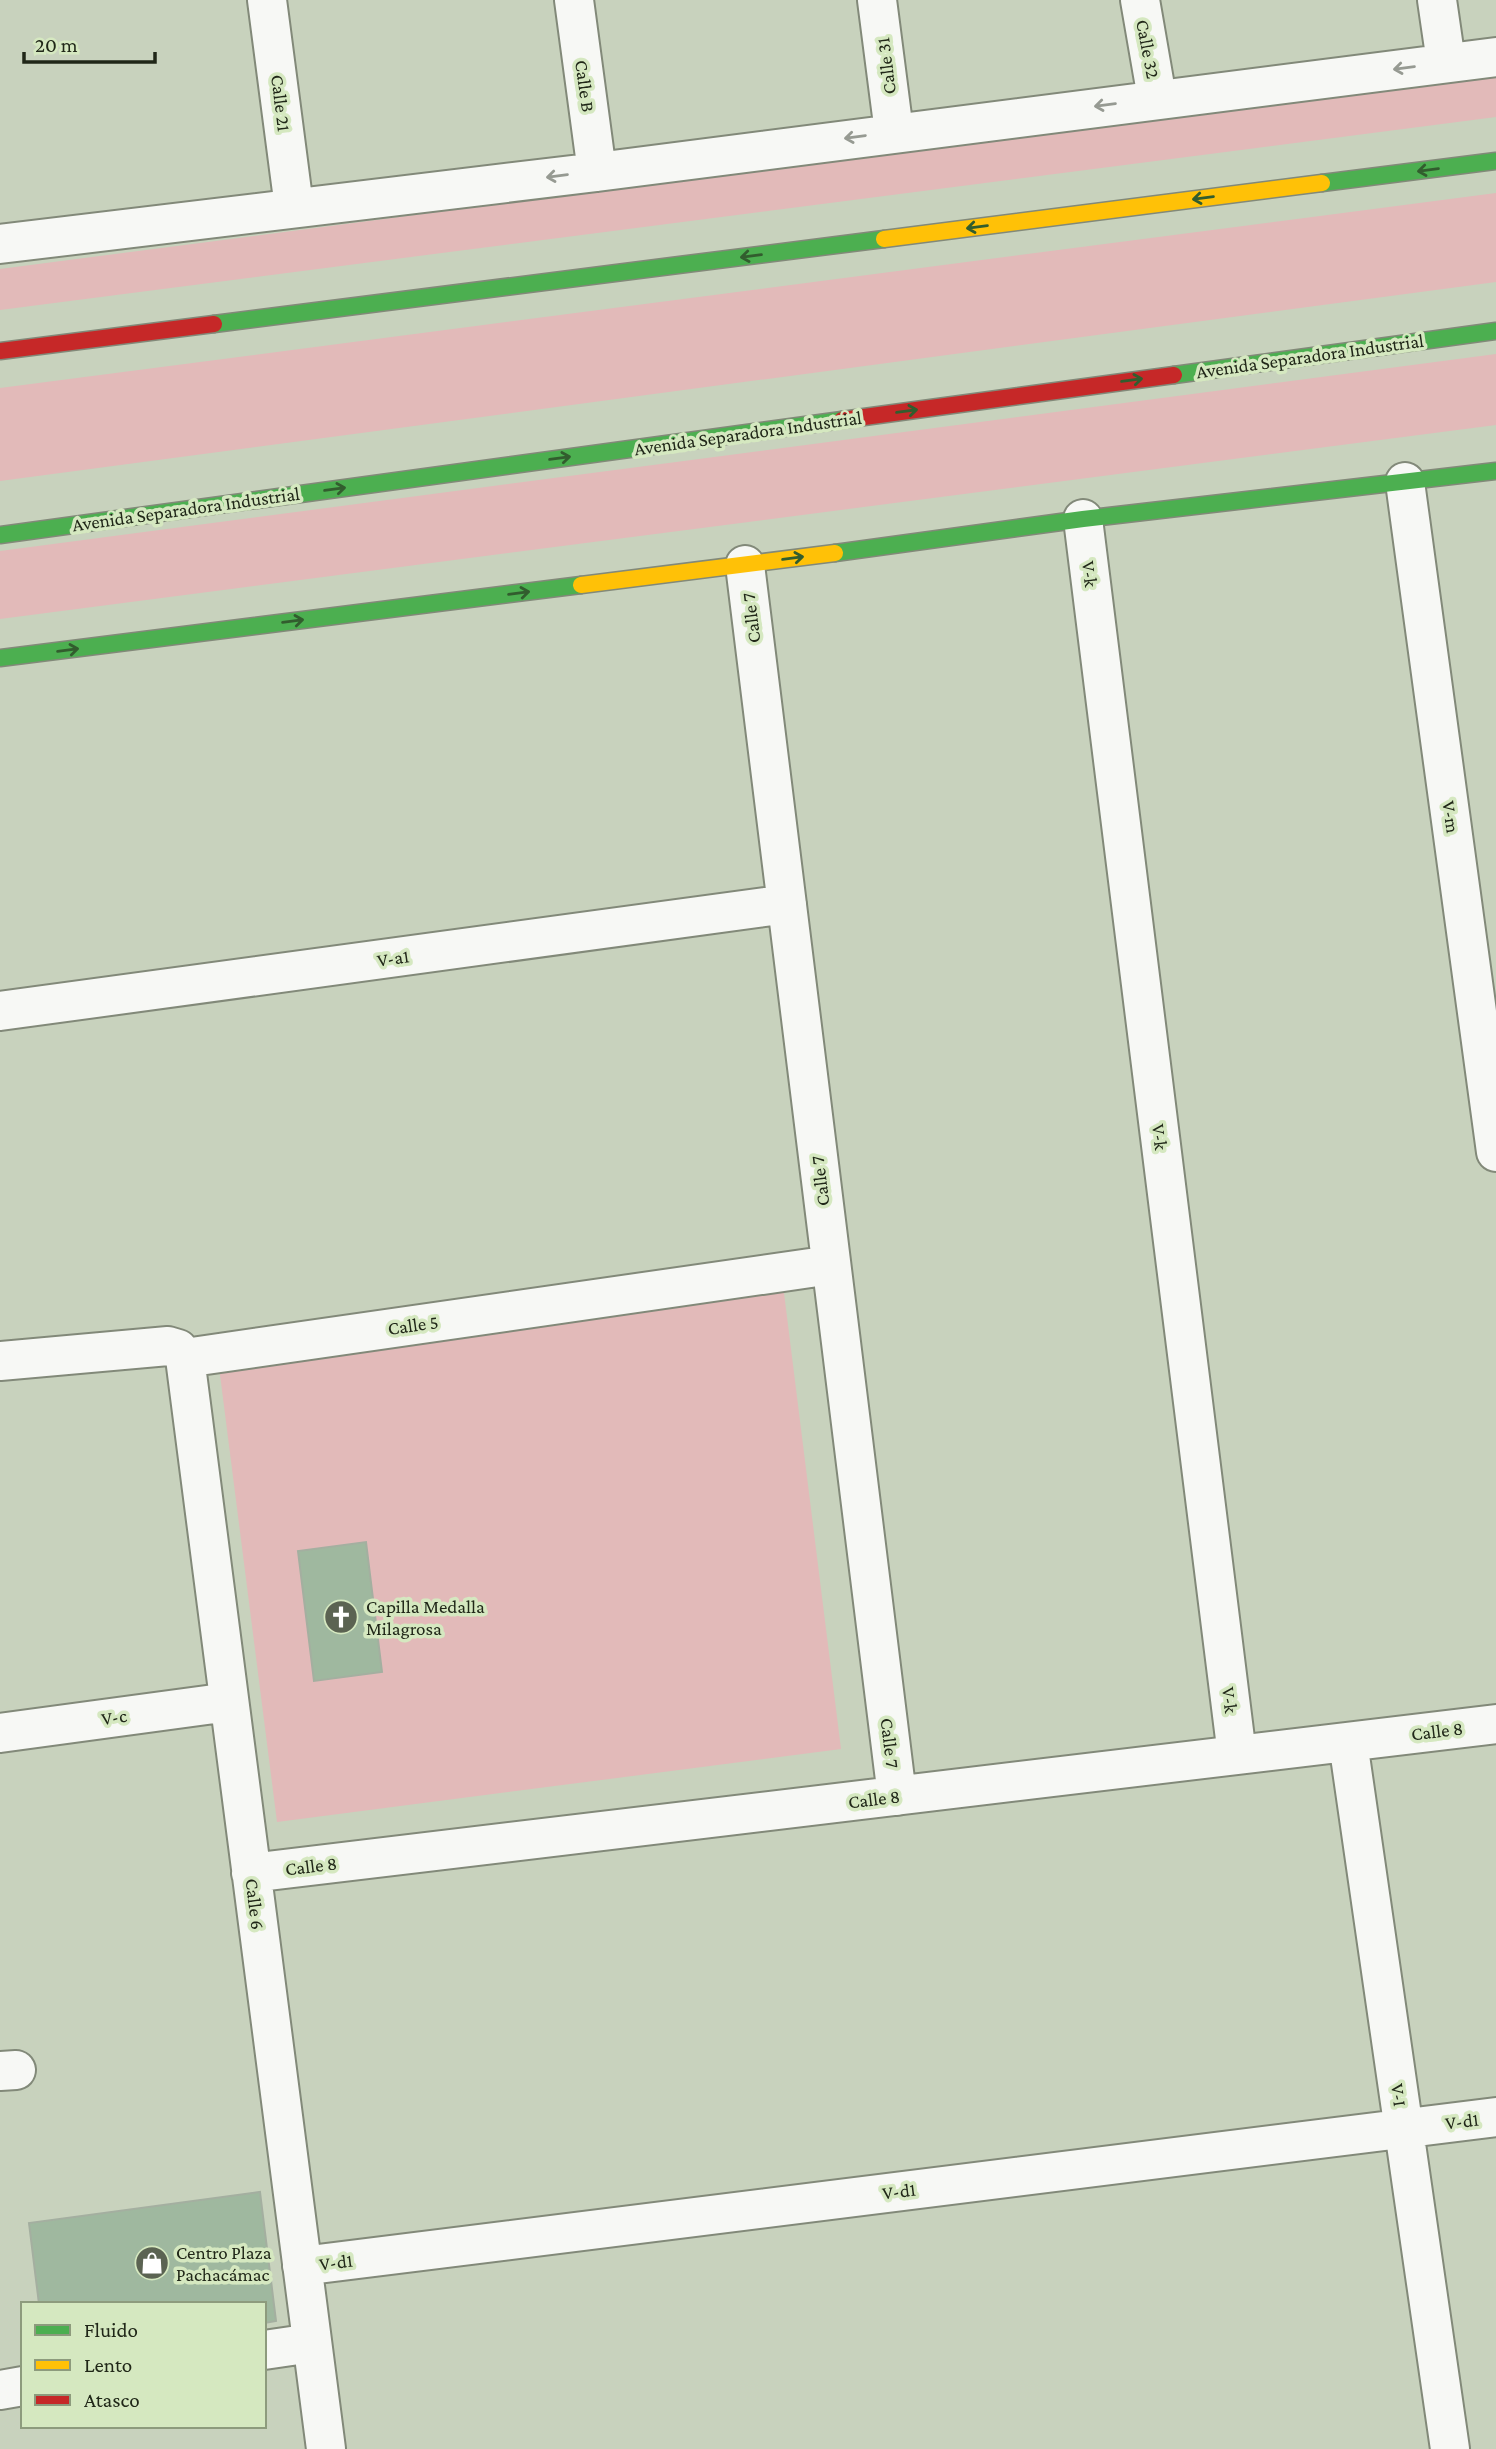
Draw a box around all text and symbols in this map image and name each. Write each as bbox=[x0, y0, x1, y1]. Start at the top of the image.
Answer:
street label: Calle 32 bbox=[1132, 18, 1164, 80]
scale bar bbox=[24, 21, 156, 65]
text: 20 m bbox=[35, 33, 78, 57]
street label: Calle 31 bbox=[872, 36, 900, 96]
street label: Calle B bbox=[571, 59, 599, 113]
one-way arrow bbox=[1393, 61, 1416, 74]
street label: Calle 21 bbox=[267, 73, 295, 133]
one-way arrow bbox=[1094, 98, 1117, 111]
one-way arrow bbox=[844, 131, 867, 144]
one-way arrow bbox=[1417, 163, 1440, 176]
one-way arrow bbox=[546, 170, 569, 183]
one-way arrow bbox=[1192, 192, 1214, 205]
one-way arrow bbox=[966, 220, 989, 233]
one-way arrow bbox=[740, 249, 763, 262]
street label: Avenida Separadora Industrial bbox=[1195, 330, 1425, 382]
one-way arrow bbox=[1120, 374, 1143, 387]
one-way arrow bbox=[895, 404, 918, 417]
street label: Avenida Separadora Industrial bbox=[633, 407, 863, 459]
one-way arrow bbox=[548, 452, 571, 465]
one-way arrow bbox=[323, 482, 346, 495]
street label: Avenida Separadora Industrial bbox=[71, 483, 301, 535]
one-way arrow bbox=[782, 552, 804, 565]
street label: V-k bbox=[1078, 560, 1102, 589]
one-way arrow bbox=[507, 587, 530, 600]
street label: Calle 7 bbox=[737, 591, 765, 644]
one-way arrow bbox=[282, 615, 304, 628]
one-way arrow bbox=[56, 643, 79, 656]
street label: V-m bbox=[1438, 799, 1464, 835]
street label: V-a1 bbox=[376, 945, 410, 971]
street label: V-k bbox=[1148, 1123, 1172, 1152]
street label: Calle 7 bbox=[806, 1154, 834, 1207]
street label: Calle 5 bbox=[386, 1311, 440, 1339]
place label: Capilla Medalla Milagrosa bbox=[366, 1596, 485, 1639]
church icon: Capilla Medalla Milagrosa bbox=[322, 1598, 360, 1636]
street label: V-k bbox=[1218, 1686, 1242, 1715]
street label: V-c bbox=[100, 1705, 128, 1729]
street label: Calle 7 bbox=[876, 1717, 904, 1770]
street label: Calle 8 bbox=[1410, 1717, 1464, 1745]
street label: Calle 8 bbox=[847, 1785, 901, 1813]
street label: Calle 8 bbox=[284, 1852, 338, 1880]
street label: Calle 6 bbox=[241, 1877, 269, 1931]
street label: V-I bbox=[1387, 2082, 1411, 2108]
street label: V-d1 bbox=[1444, 2109, 1480, 2133]
street label: V-d1 bbox=[881, 2179, 917, 2203]
place label: Centro Plaza Pachacámac bbox=[176, 2242, 272, 2285]
shop icon: Centro Plaza Pachacámac bbox=[133, 2244, 171, 2282]
street label: V-d1 bbox=[318, 2250, 354, 2274]
legend bbox=[21, 2302, 266, 2428]
text: Fluido bbox=[84, 2318, 138, 2342]
text: Lento bbox=[84, 2353, 132, 2377]
text: Atasco bbox=[84, 2388, 140, 2412]

